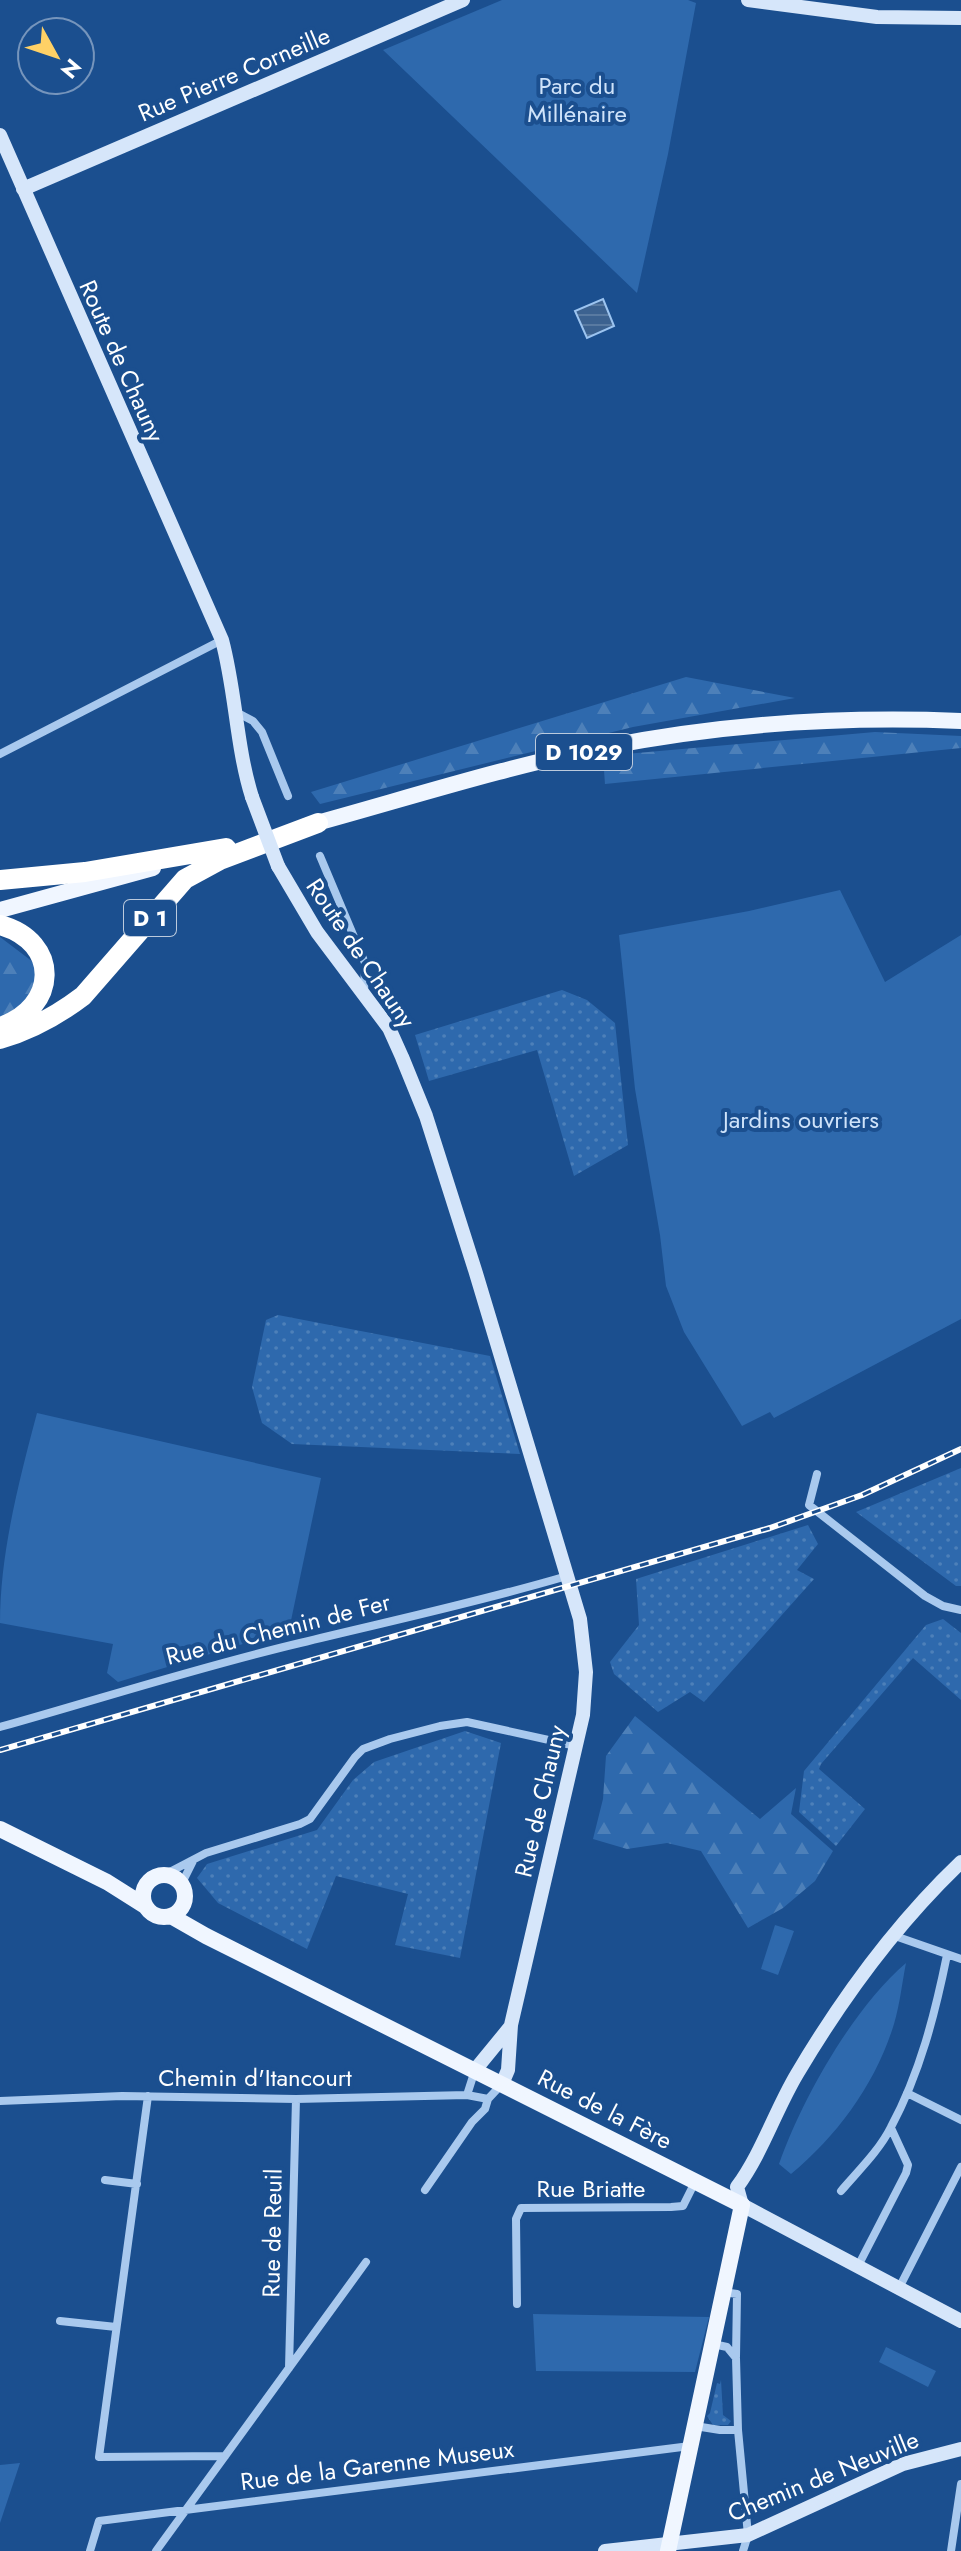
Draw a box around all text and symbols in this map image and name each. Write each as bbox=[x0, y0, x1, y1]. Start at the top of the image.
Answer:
north arrow bbox=[16, 16, 96, 96]
street label: Rue Pierre Corneille bbox=[133, 18, 335, 130]
text: N bbox=[53, 52, 89, 86]
park label: Parc du Millénaire bbox=[527, 68, 627, 131]
street label: Route de Chauny bbox=[71, 274, 174, 448]
road number: D 1029 bbox=[536, 734, 632, 770]
street label: Route de Chauny bbox=[298, 871, 424, 1035]
road number: D 1 bbox=[124, 900, 176, 936]
park label: Jardins ouvriers bbox=[720, 1102, 879, 1137]
street label: Rue du Chemin de Fer bbox=[162, 1584, 395, 1674]
street label: Rue de Chauny bbox=[506, 1721, 575, 1880]
street label: Chemin d'Itancourt bbox=[158, 2060, 352, 2095]
street label: Rue de la Fère bbox=[532, 2060, 678, 2158]
street label: Rue de Reuil bbox=[253, 2168, 291, 2298]
street label: Rue Briatte bbox=[537, 2171, 645, 2206]
street label: Chemin de Neuville bbox=[722, 2422, 924, 2530]
street label: Rue de la Garenne Museux bbox=[238, 2431, 517, 2499]

